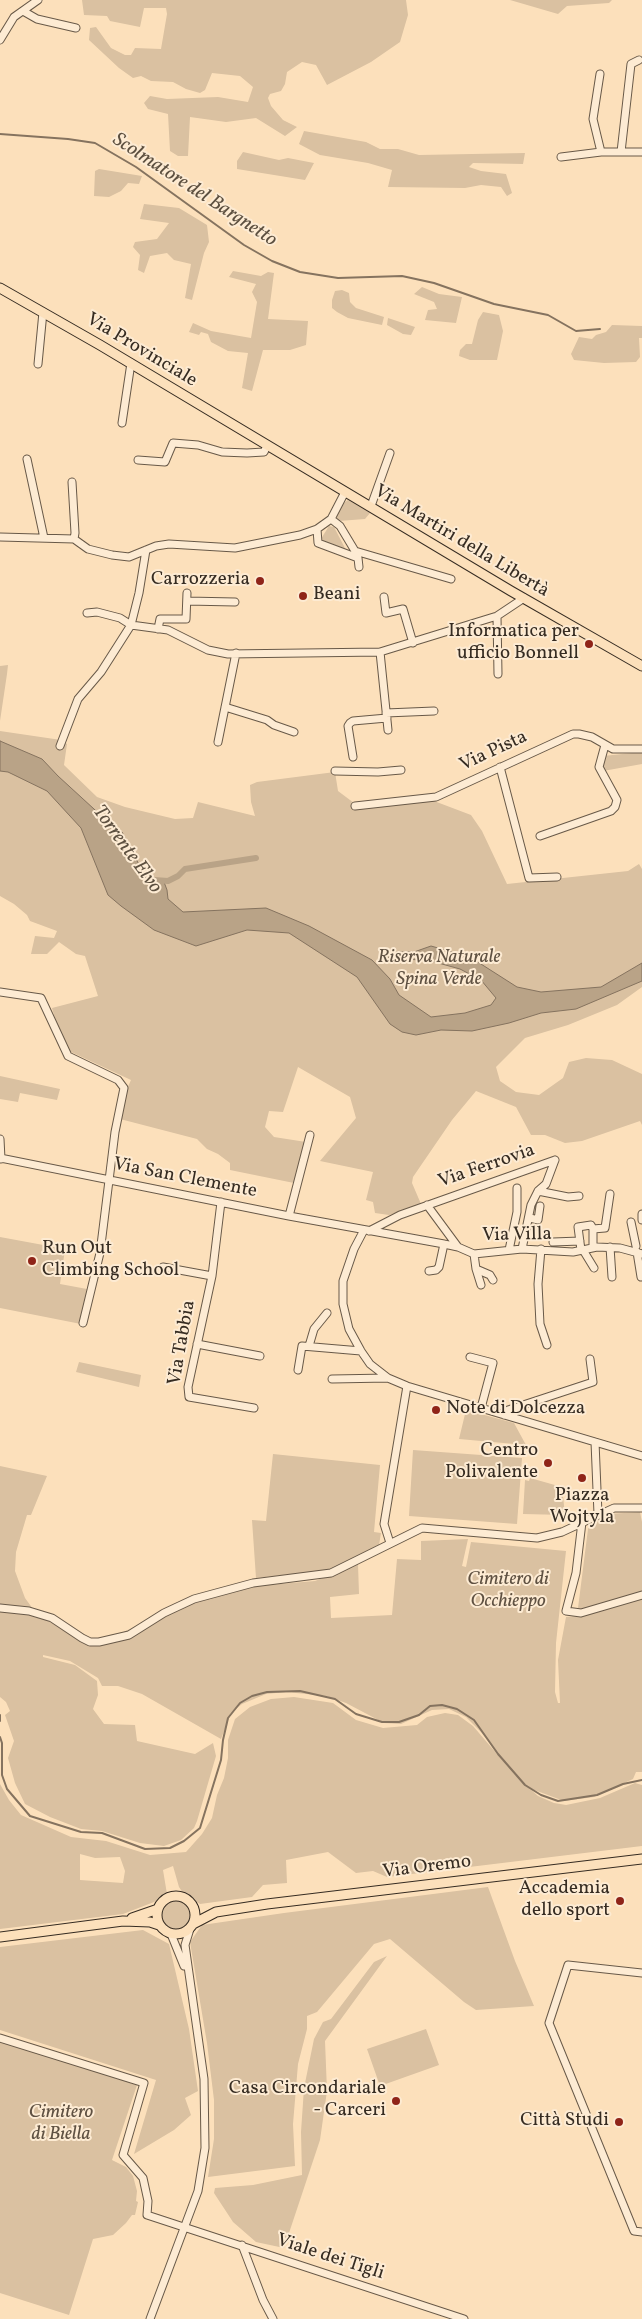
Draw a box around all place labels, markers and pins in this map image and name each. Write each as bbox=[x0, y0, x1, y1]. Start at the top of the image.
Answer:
place label: Carrozzeria bbox=[151, 570, 250, 592]
marker: Carrozzeria bbox=[254, 575, 266, 587]
place label: Beani bbox=[313, 585, 360, 607]
marker: Beani bbox=[297, 590, 309, 602]
place label: Informatica per ufficio Bonnell bbox=[448, 622, 579, 666]
marker: Informatica per ufficio Bonnell bbox=[583, 638, 595, 650]
place label: Run Out Climbing School bbox=[42, 1239, 179, 1283]
marker: Run Out Climbing School bbox=[26, 1255, 38, 1267]
place label: Note di Dolcezza bbox=[446, 1399, 585, 1421]
marker: Note di Dolcezza bbox=[430, 1404, 442, 1416]
place label: Centro Polivalente bbox=[445, 1441, 538, 1485]
marker: Centro Polivalente bbox=[542, 1457, 554, 1469]
marker: Piazza Wojtyla bbox=[576, 1472, 588, 1484]
place label: Piazza Wojtyla bbox=[549, 1486, 615, 1530]
place label: Accademia dello sport bbox=[519, 1879, 610, 1923]
marker: Accademia dello sport bbox=[614, 1895, 626, 1907]
place label: Casa Circondariale - Carceri bbox=[229, 2079, 386, 2123]
marker: Casa Circondariale - Carceri bbox=[390, 2095, 402, 2107]
place label: Città Studi bbox=[520, 2111, 609, 2133]
marker: Città Studi bbox=[613, 2116, 625, 2128]

